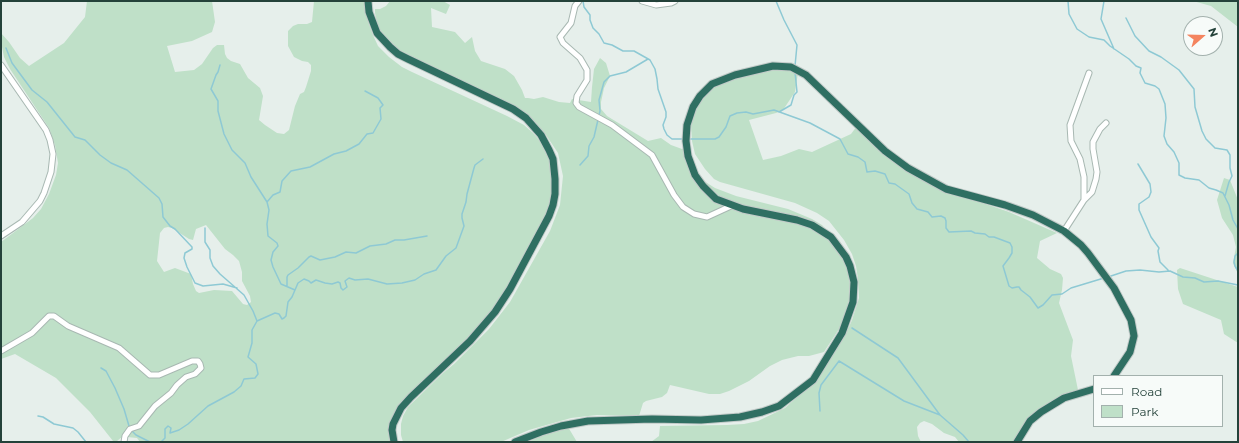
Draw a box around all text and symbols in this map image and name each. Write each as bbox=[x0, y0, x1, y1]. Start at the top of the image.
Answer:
north arrow bbox=[1183, 16, 1223, 56]
text: N bbox=[1205, 26, 1221, 39]
legend bbox=[1093, 375, 1223, 427]
text: Road bbox=[1131, 384, 1162, 399]
text: Park bbox=[1131, 404, 1158, 419]

